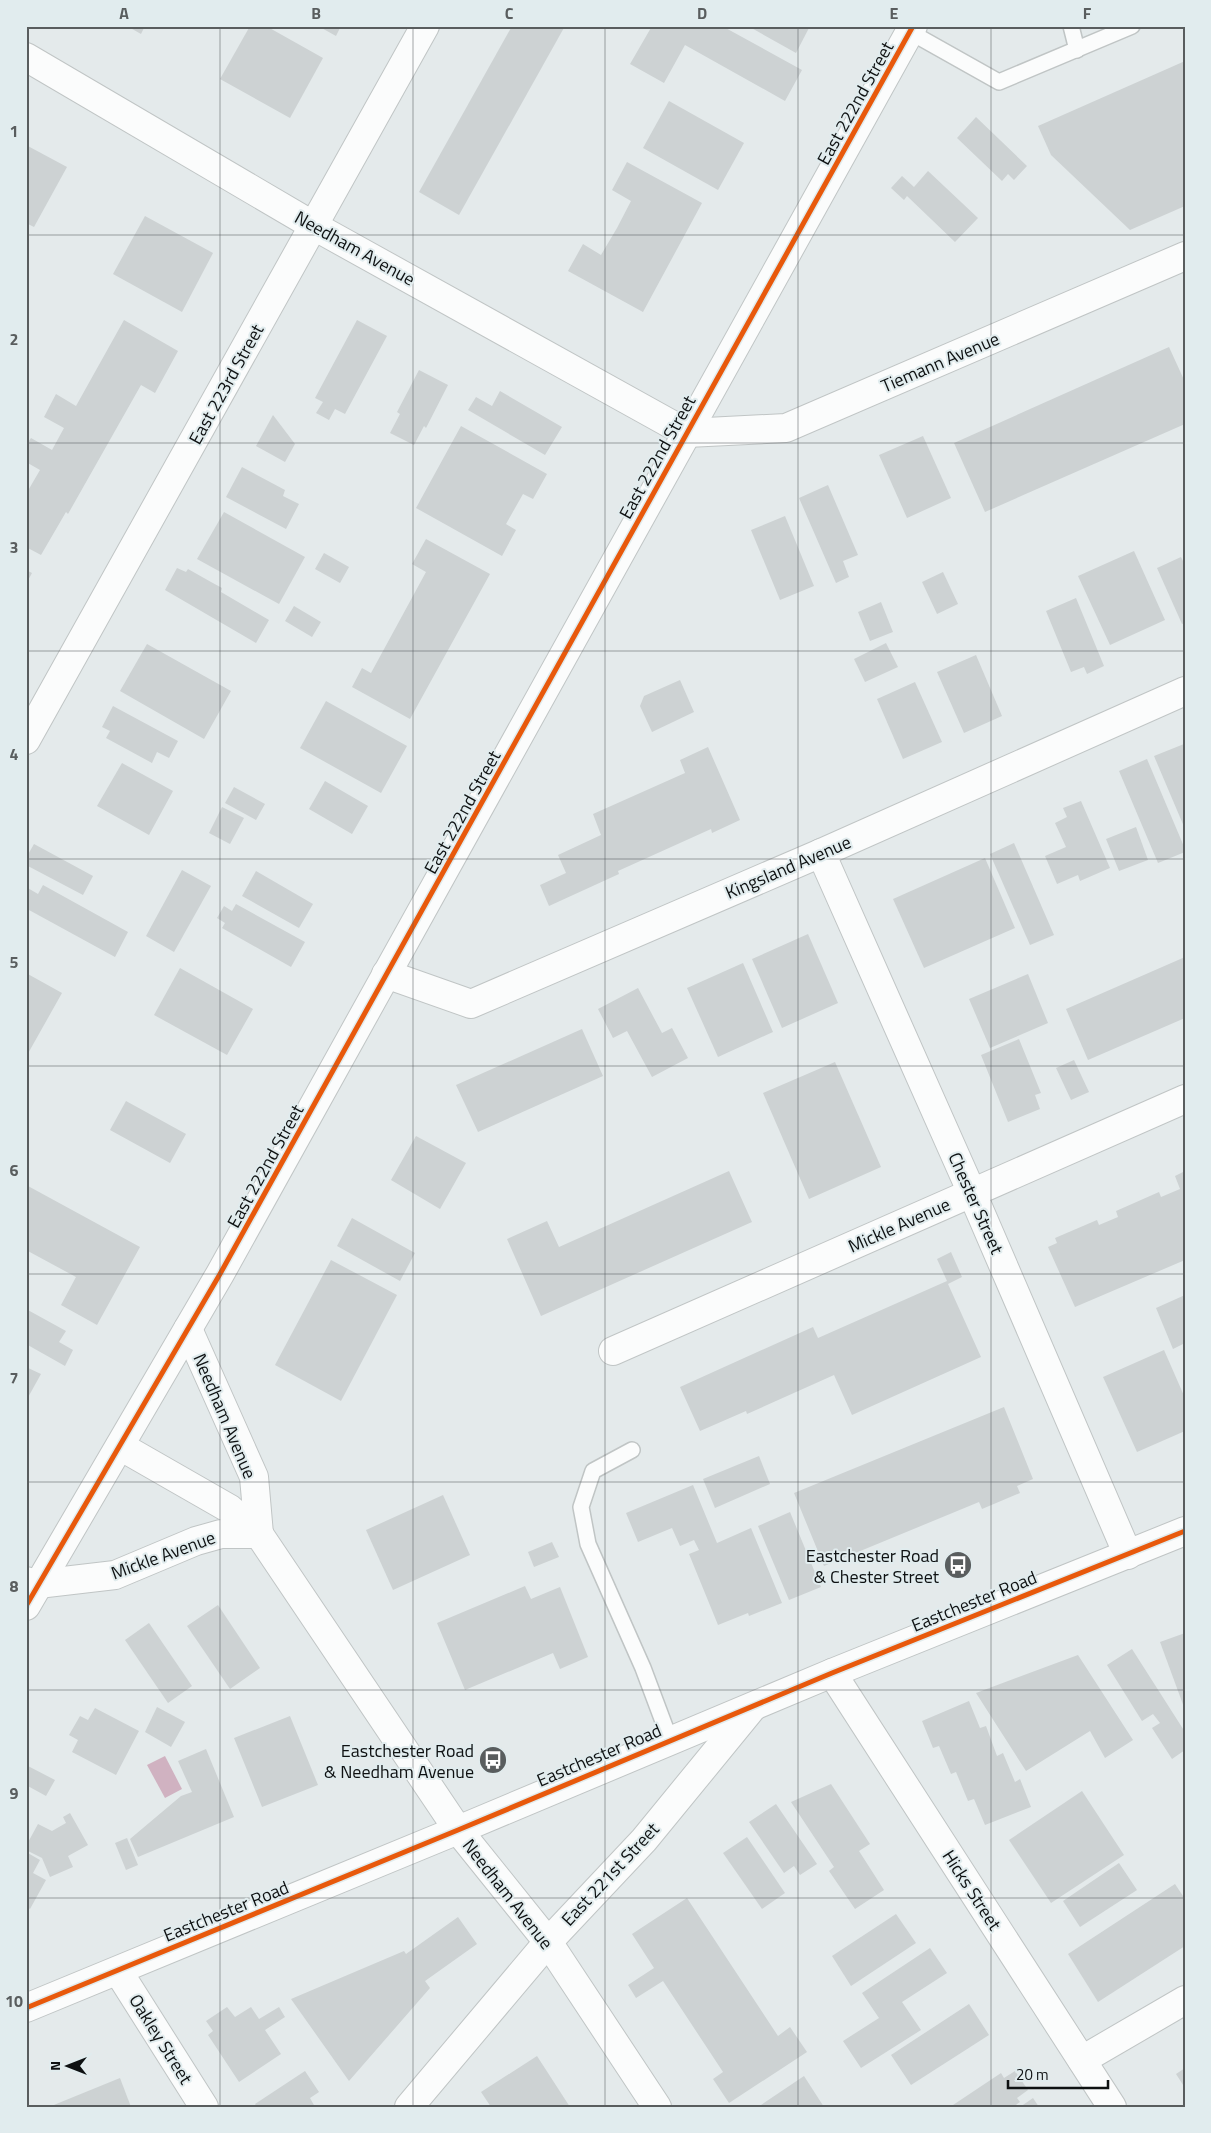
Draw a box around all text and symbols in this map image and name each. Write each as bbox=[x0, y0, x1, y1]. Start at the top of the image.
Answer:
text: A bbox=[119, 1, 129, 25]
text: B bbox=[311, 1, 321, 25]
text: C bbox=[505, 1, 514, 25]
text: D bbox=[697, 1, 707, 25]
text: E bbox=[890, 1, 899, 25]
text: F bbox=[1083, 1, 1092, 25]
street label: East 222nd Street bbox=[810, 36, 900, 170]
text: 1 bbox=[10, 119, 18, 143]
street label: Needham Avenue bbox=[290, 204, 420, 292]
street label: East 223rd Street bbox=[182, 318, 271, 449]
street label: Tiemann Avenue bbox=[877, 325, 1003, 399]
text: 2 bbox=[10, 327, 18, 351]
street label: East 222nd Street bbox=[612, 390, 702, 524]
text: 3 bbox=[10, 535, 18, 559]
text: 4 bbox=[10, 742, 19, 766]
street label: East 222nd Street bbox=[417, 745, 507, 879]
street label: Kingsland Avenue bbox=[721, 828, 855, 906]
text: 5 bbox=[10, 950, 19, 974]
street label: East 222nd Street bbox=[220, 1099, 310, 1233]
street label: Chester Street bbox=[942, 1148, 1011, 1259]
text: 6 bbox=[10, 1158, 19, 1182]
street label: Mickle Avenue bbox=[844, 1190, 954, 1260]
street label: Needham Avenue bbox=[186, 1349, 264, 1483]
text: 7 bbox=[10, 1366, 18, 1390]
street label: Mickle Avenue bbox=[107, 1524, 219, 1586]
place label: Eastchester Road & Chester Street bbox=[806, 1542, 940, 1590]
bus stop icon: Eastchester Road & Chester Street bbox=[943, 1550, 973, 1580]
street label: Eastchester Road bbox=[907, 1564, 1041, 1638]
text: 8 bbox=[10, 1574, 19, 1598]
street label: Eastchester Road bbox=[532, 1717, 666, 1793]
place label: Eastchester Road & Needham Avenue bbox=[324, 1737, 474, 1785]
bus stop icon: Eastchester Road & Needham Avenue bbox=[478, 1745, 508, 1775]
text: 9 bbox=[10, 1781, 19, 1805]
street label: East 221st Street bbox=[555, 1816, 666, 1932]
street label: Needham Avenue bbox=[456, 1833, 560, 1955]
street label: Hicks Street bbox=[936, 1844, 1009, 1936]
street label: Eastchester Road bbox=[159, 1874, 293, 1948]
text: 10 bbox=[5, 1989, 23, 2013]
street label: Oakley Street bbox=[123, 1989, 200, 2090]
north arrow bbox=[42, 2040, 92, 2090]
scale bar bbox=[1008, 2058, 1108, 2090]
text: N bbox=[44, 2061, 65, 2071]
text: 20 m bbox=[1016, 2063, 1049, 2086]

